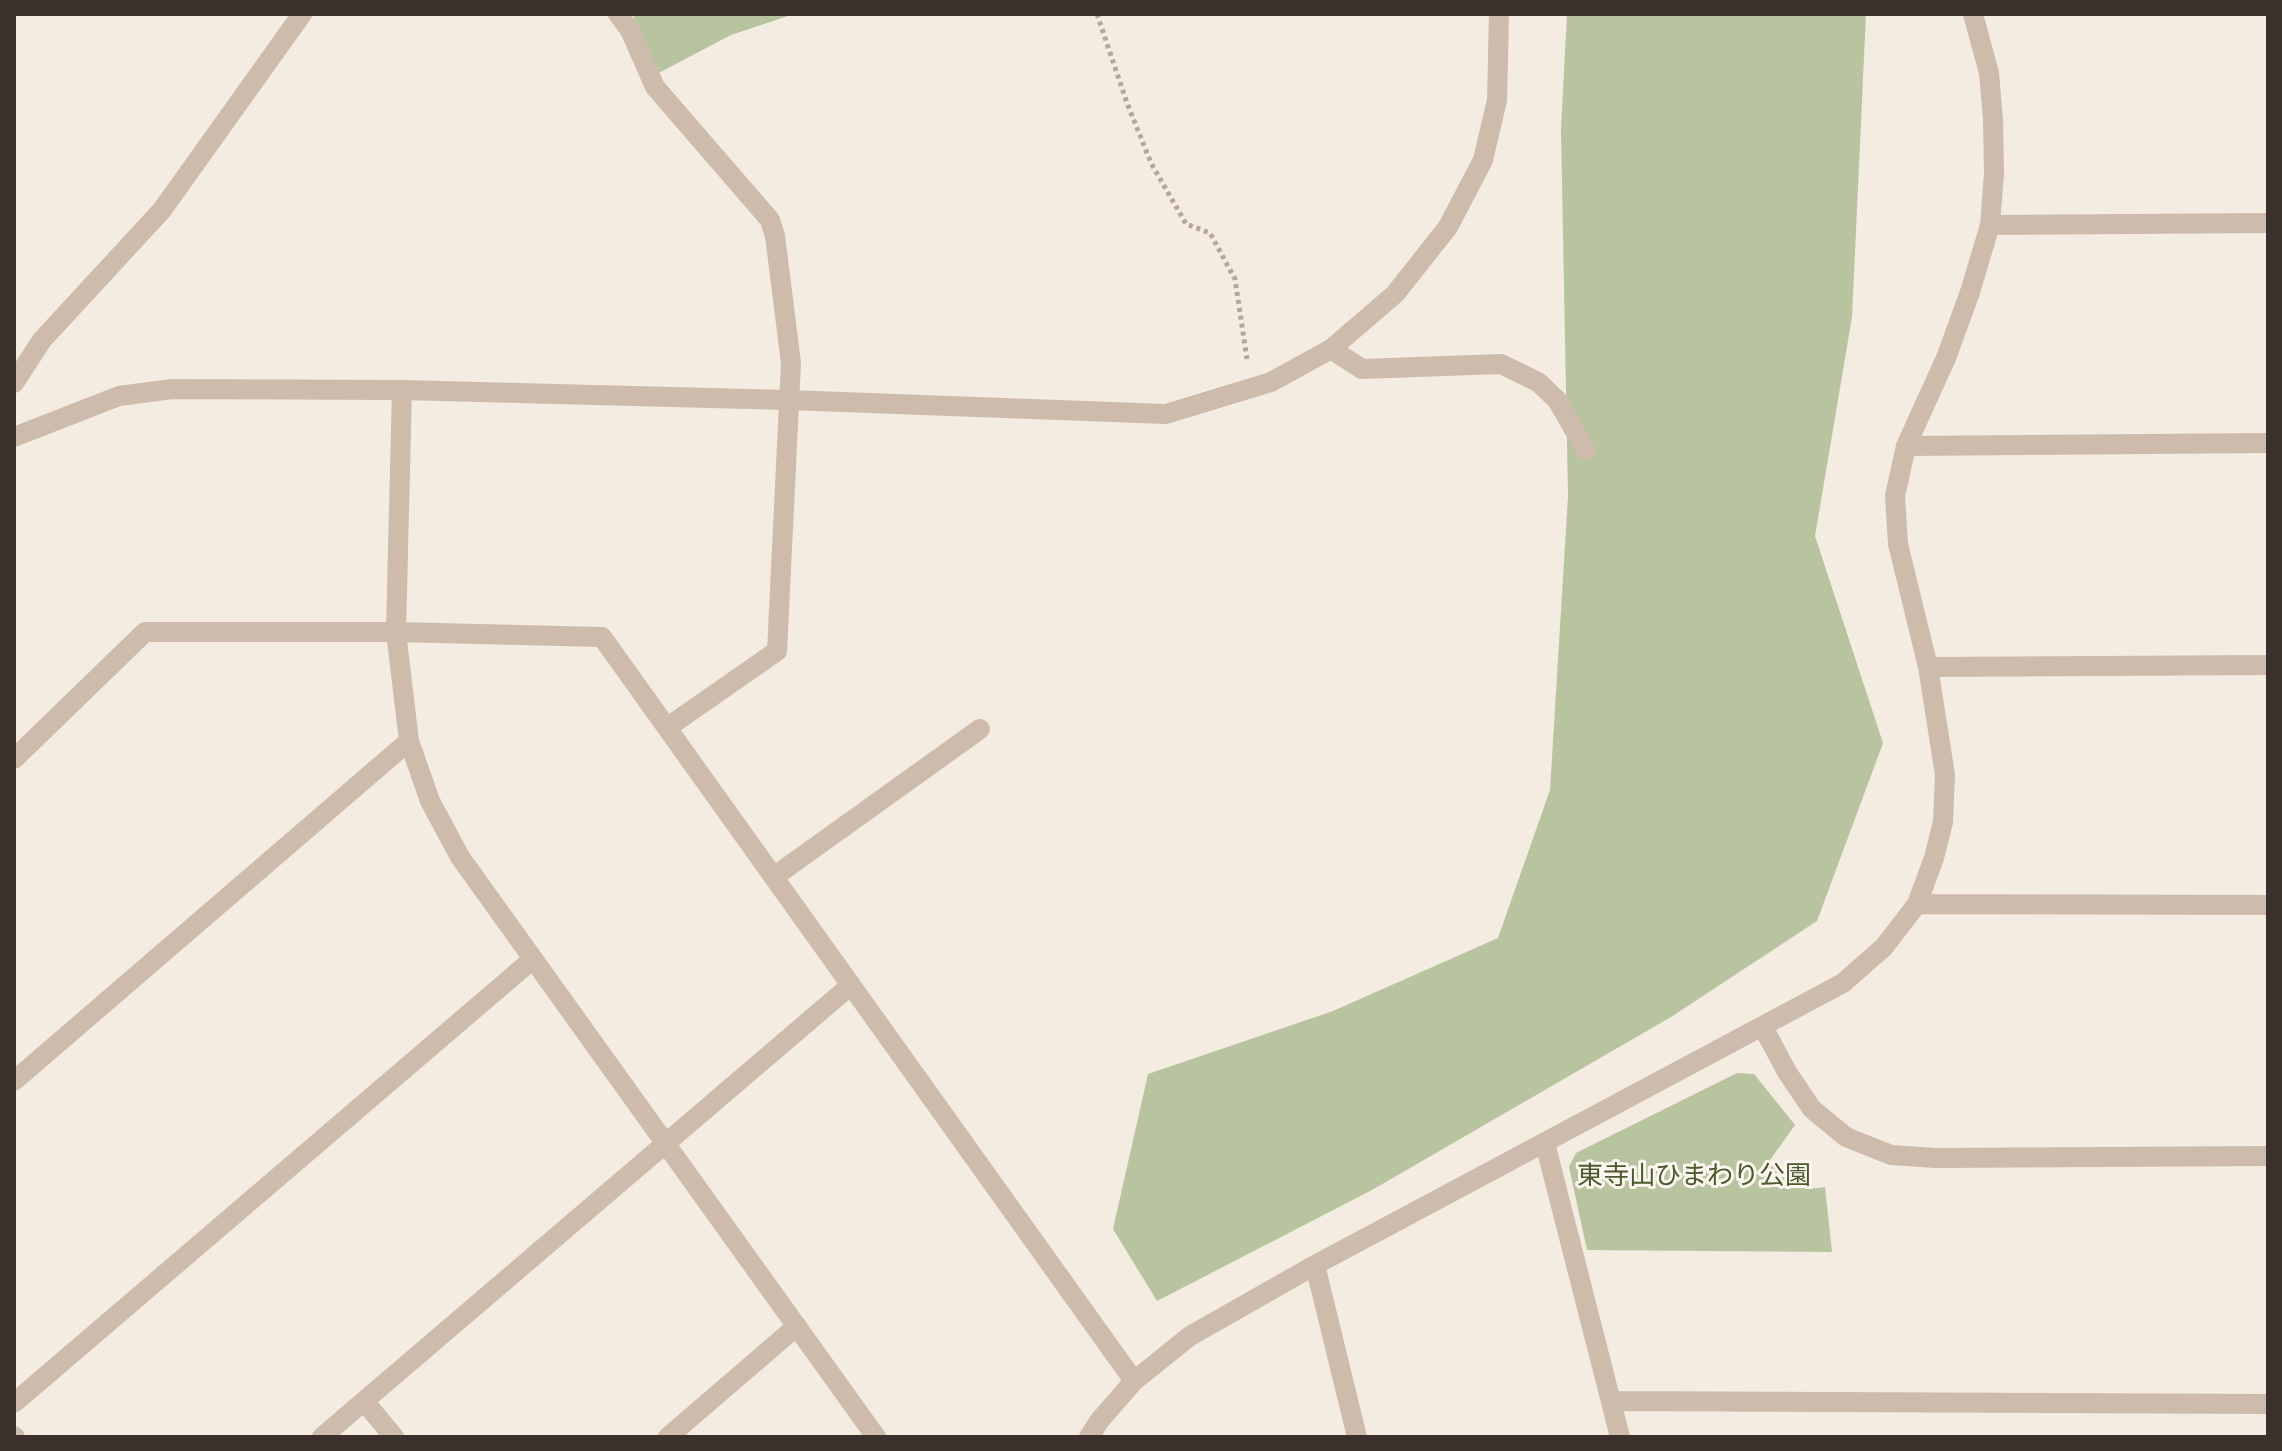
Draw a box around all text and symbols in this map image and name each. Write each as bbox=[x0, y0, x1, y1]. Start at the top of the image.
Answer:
park label: 東寺山ひまわり公園 bbox=[1577, 1161, 1811, 1193]

